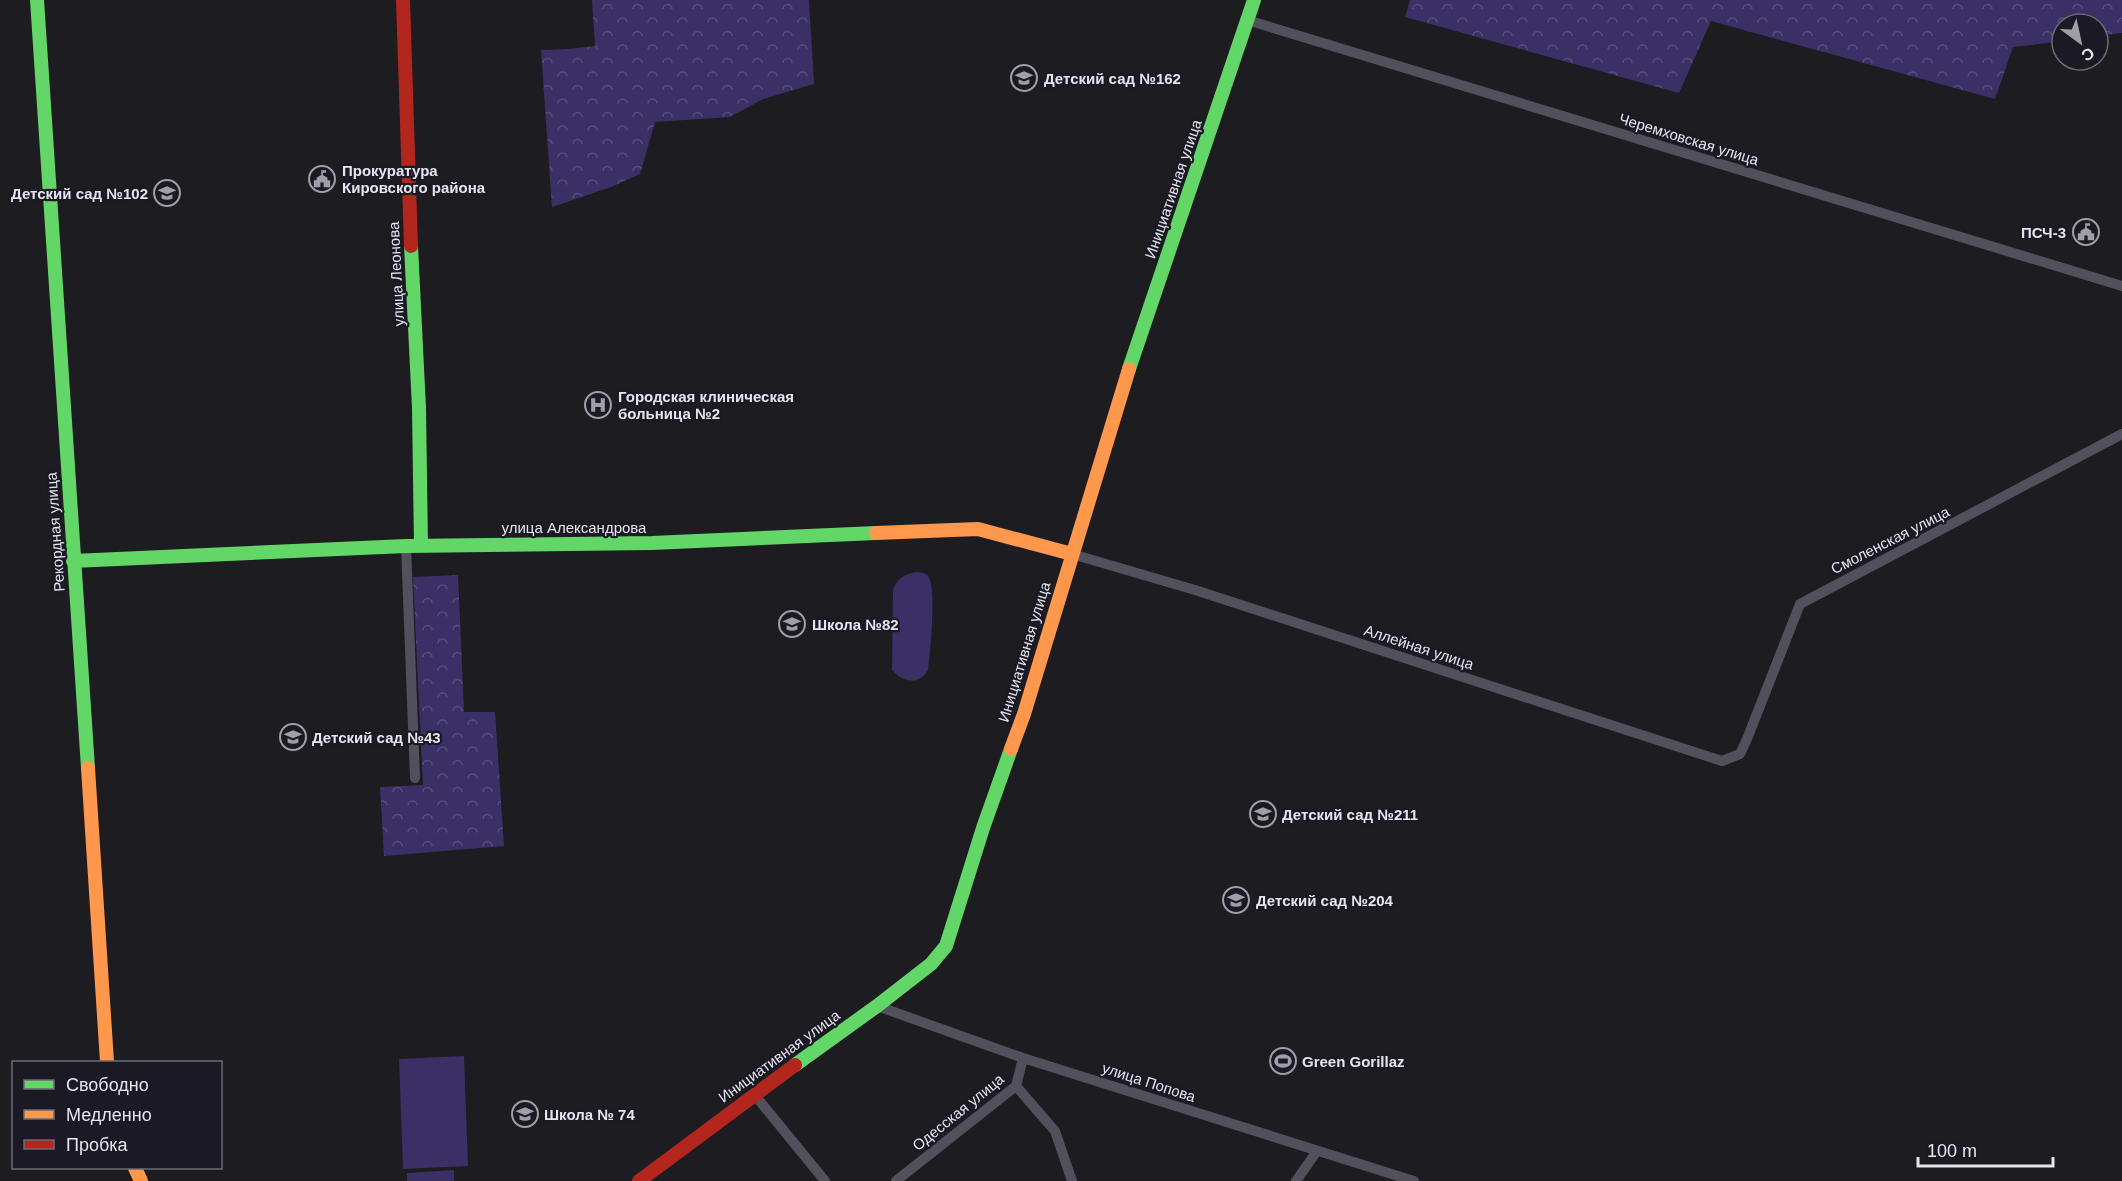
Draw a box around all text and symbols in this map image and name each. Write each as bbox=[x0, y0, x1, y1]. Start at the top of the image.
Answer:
north arrow bbox=[2050, 12, 2110, 72]
text: С bbox=[2078, 44, 2097, 65]
school or university icon: Детский сад №162 bbox=[1009, 63, 1039, 93]
place label: Детский сад №162 bbox=[1044, 70, 1181, 87]
street label: Черемховская улица bbox=[1617, 110, 1761, 169]
street label: Инициативная улица bbox=[1141, 117, 1205, 261]
place label: Прокуратура Кировского района bbox=[342, 162, 486, 196]
public building icon: Прокуратура Кировского района bbox=[307, 164, 337, 194]
school or university icon: Детский сад №102 bbox=[152, 178, 182, 208]
place label: Детский сад №102 bbox=[11, 185, 148, 202]
public building icon: ПСЧ-3 bbox=[2071, 217, 2101, 247]
street label: улица Леонова bbox=[385, 221, 407, 327]
place label: ПСЧ-3 bbox=[2021, 224, 2066, 241]
place label: Городская клиническая больница №2 bbox=[618, 388, 794, 422]
hospital icon: Городская клиническая больница №2 bbox=[583, 390, 613, 420]
street label: Рекордная улица bbox=[42, 471, 68, 592]
street label: Смоленская улица bbox=[1828, 502, 1953, 577]
street label: улица Александрова bbox=[502, 519, 647, 536]
street label: Инициативная улица bbox=[995, 579, 1054, 724]
school or university icon: Школа №82 bbox=[777, 609, 807, 639]
place label: Школа №82 bbox=[812, 616, 899, 633]
street label: Аллейная улица bbox=[1362, 621, 1477, 673]
school or university icon: Детский сад №43 bbox=[278, 722, 308, 752]
place label: Детский сад №43 bbox=[312, 729, 441, 746]
school or university icon: Детский сад №211 bbox=[1248, 799, 1278, 829]
place label: Детский сад №211 bbox=[1282, 806, 1418, 823]
school or university icon: Детский сад №204 bbox=[1221, 885, 1251, 915]
place label: Детский сад №204 bbox=[1256, 892, 1394, 909]
street label: Инициативная улица bbox=[715, 1006, 844, 1106]
sports icon: Green Gorillaz bbox=[1268, 1046, 1298, 1076]
place label: Green Gorillaz bbox=[1302, 1053, 1405, 1070]
street label: улица Попова bbox=[1100, 1059, 1198, 1105]
legend bbox=[12, 1061, 222, 1169]
street label: Одесская улица bbox=[909, 1070, 1007, 1154]
text: Свободно bbox=[66, 1075, 149, 1095]
school or university icon: Школа № 74 bbox=[510, 1099, 540, 1129]
text: Медленно bbox=[66, 1105, 152, 1125]
place label: Школа № 74 bbox=[544, 1106, 635, 1123]
scale bar bbox=[1918, 1130, 2053, 1168]
text: Пробка bbox=[66, 1135, 129, 1155]
text: 100 m bbox=[1927, 1141, 1977, 1161]

